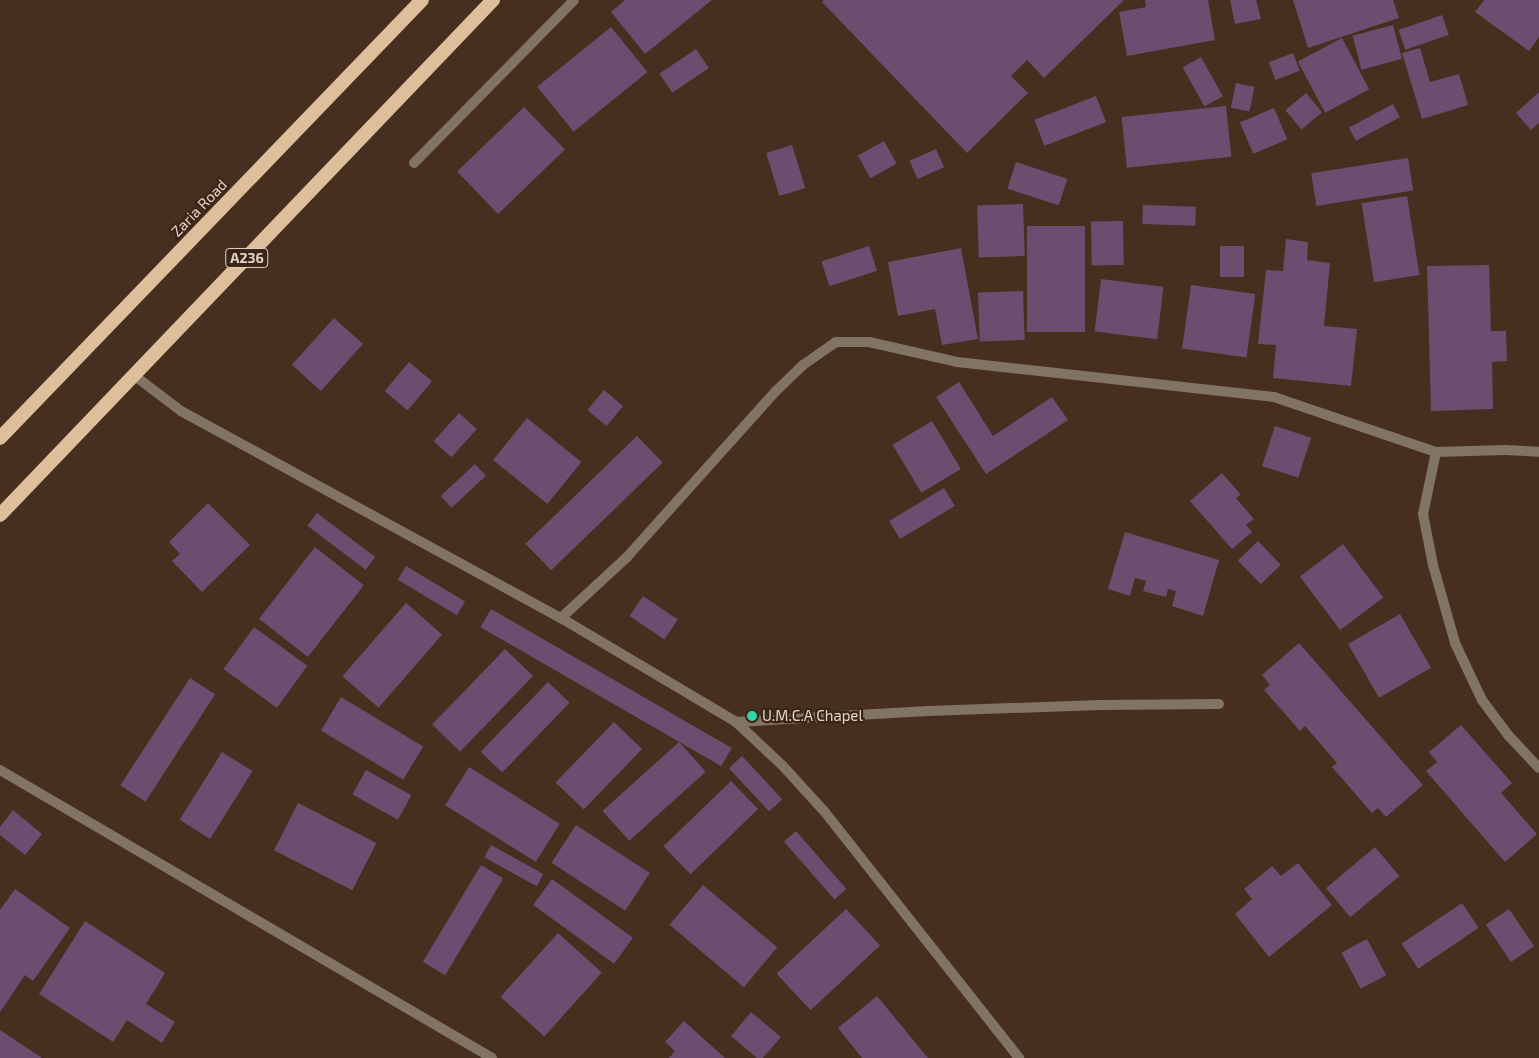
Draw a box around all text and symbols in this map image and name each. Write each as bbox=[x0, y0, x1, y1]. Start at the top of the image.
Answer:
street label: Zaria Road bbox=[167, 176, 231, 240]
road number: A236 bbox=[224, 247, 270, 270]
place label: U.M.C.A Chapel bbox=[762, 707, 863, 725]
marker: U.M.C.A Chapel bbox=[746, 710, 758, 722]

